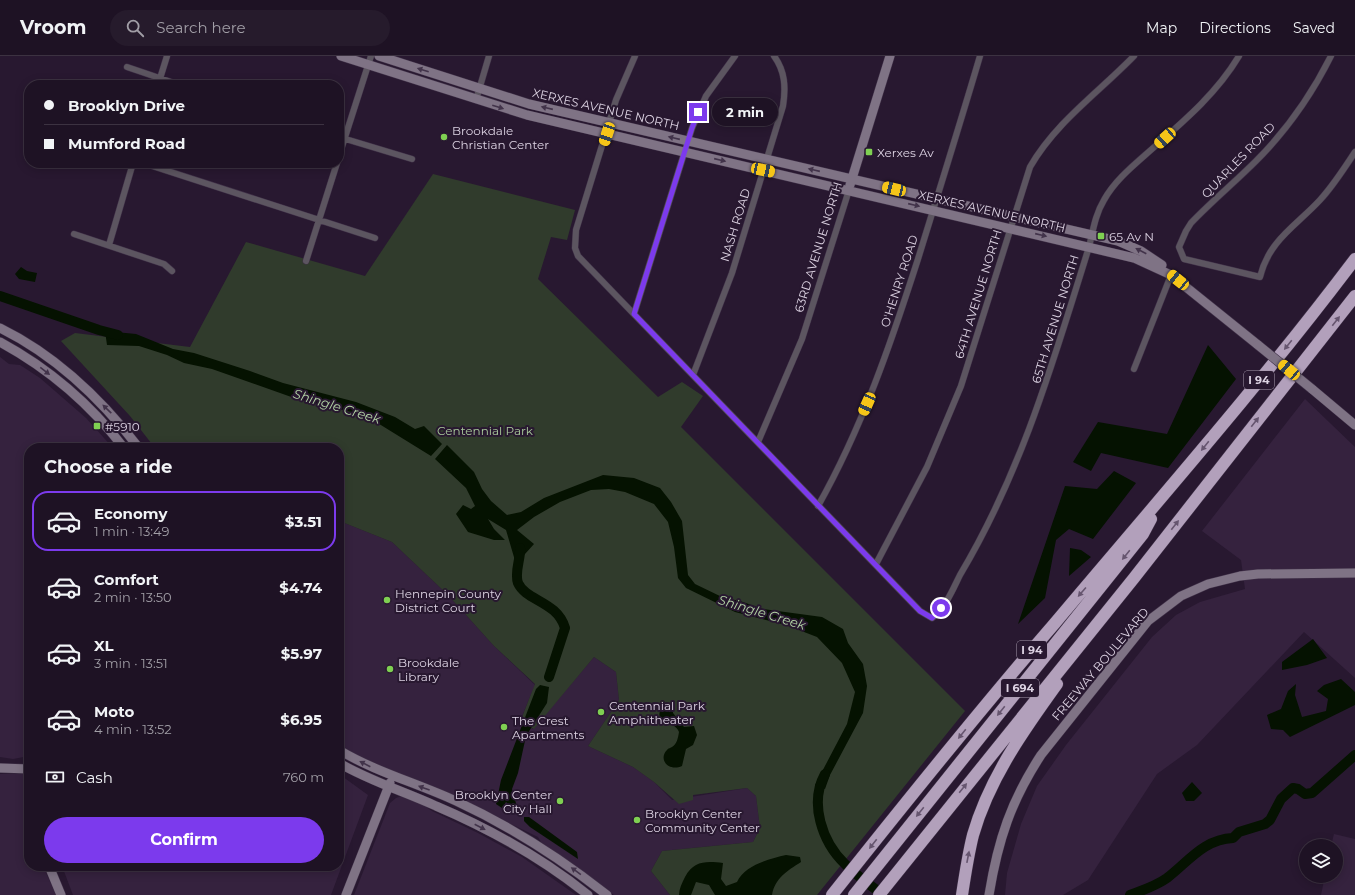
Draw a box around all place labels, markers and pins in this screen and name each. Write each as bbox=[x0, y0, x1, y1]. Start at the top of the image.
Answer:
place label: Brookdale Christian Center bbox=[452, 123, 549, 152]
marker: Brookdale Christian Center bbox=[439, 132, 449, 142]
place label: Xerxes Av bbox=[877, 145, 934, 160]
marker: Xerxes Av bbox=[864, 147, 874, 157]
place label: 65 Av N bbox=[1109, 229, 1154, 244]
marker: 65 Av N bbox=[1096, 231, 1106, 241]
place label: #5910 bbox=[105, 419, 140, 434]
marker: #5910 bbox=[92, 421, 102, 431]
place label: Hennepin County District Court bbox=[395, 586, 501, 615]
marker: Hennepin County District Court bbox=[382, 595, 392, 605]
place label: Brookdale Library bbox=[398, 655, 459, 684]
marker: Brookdale Library bbox=[385, 664, 395, 674]
place label: Centennial Park Amphitheater bbox=[609, 698, 706, 727]
marker: Centennial Park Amphitheater bbox=[596, 707, 606, 717]
place label: The Crest Apartments bbox=[512, 713, 585, 742]
marker: The Crest Apartments bbox=[499, 722, 509, 732]
place label: Brooklyn Center City Hall bbox=[455, 787, 552, 816]
marker: Brooklyn Center City Hall bbox=[555, 796, 565, 806]
place label: Brooklyn Center Community Center bbox=[645, 806, 760, 835]
marker: Brooklyn Center Community Center bbox=[632, 815, 642, 825]

